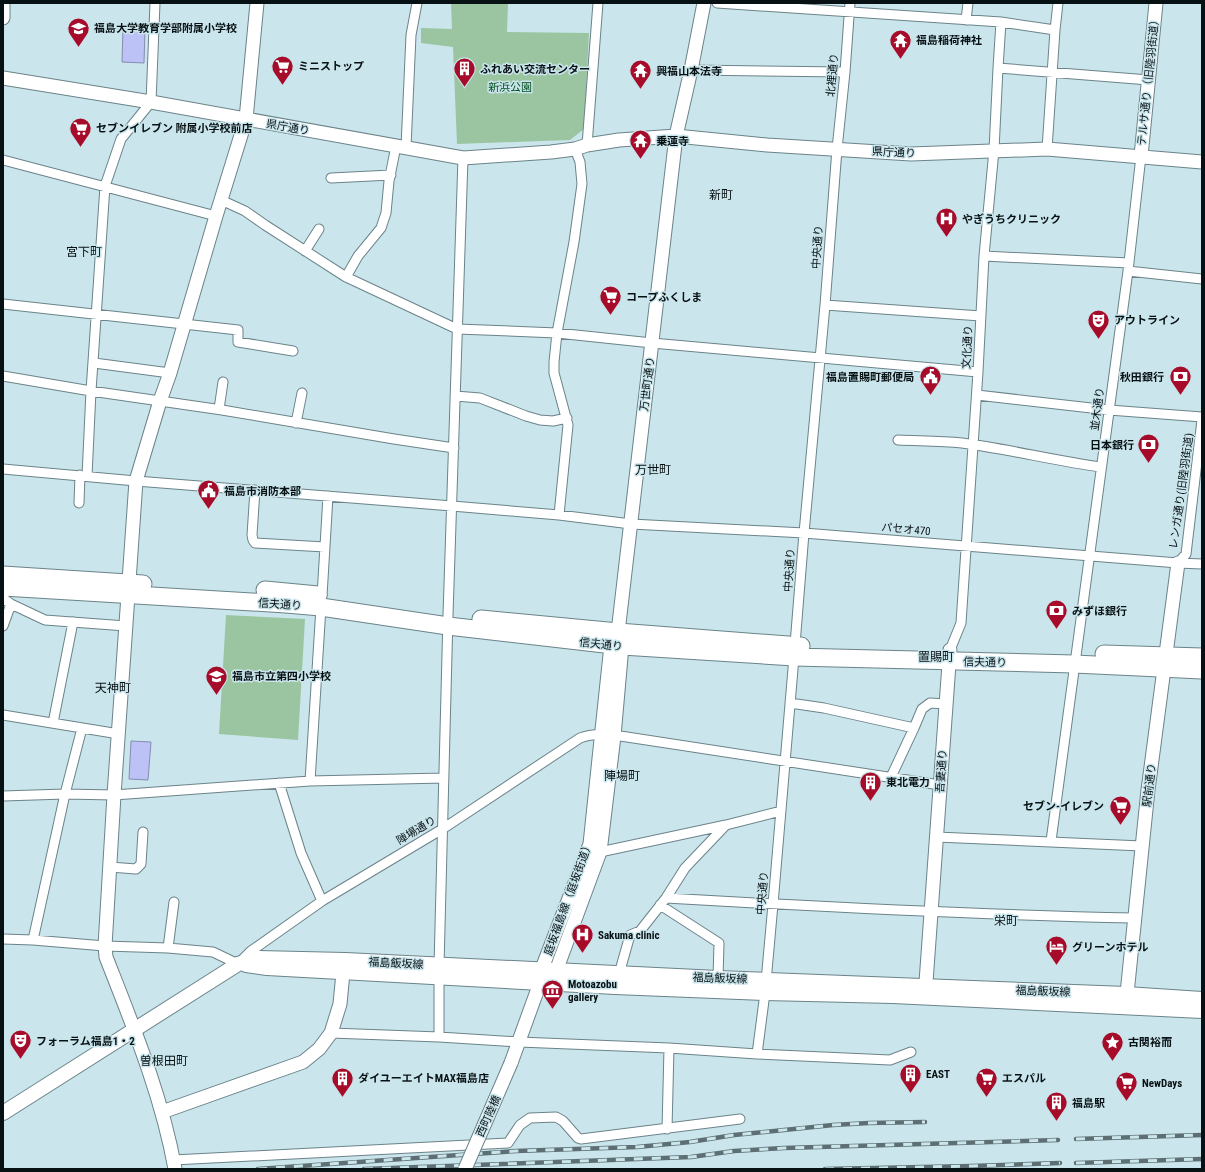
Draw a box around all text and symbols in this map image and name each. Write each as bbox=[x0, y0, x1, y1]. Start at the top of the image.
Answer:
street label: テルサ通り（旧陸羽街道） bbox=[1135, 14, 1162, 146]
school or university icon: 福島大学教育学部附属小学校 bbox=[65, 15, 91, 48]
place label: 福島大学教育学部附属小学校 bbox=[94, 22, 237, 35]
temple icon: 福島稲荷神社 bbox=[887, 27, 913, 60]
place label: 福島稲荷神社 bbox=[916, 34, 982, 47]
supermarket icon: ミニストップ bbox=[269, 53, 295, 86]
street label: 北裡通り bbox=[824, 53, 841, 98]
building icon: ふれあい交流センター bbox=[452, 56, 478, 89]
temple icon: 興福山本法寺 bbox=[628, 58, 654, 91]
place label: ミニストップ bbox=[298, 60, 364, 73]
place label: ふれあい交流センター bbox=[480, 63, 590, 76]
place label: 興福山本法寺 bbox=[656, 65, 722, 78]
park label: 新浜公園 bbox=[488, 81, 532, 94]
supermarket icon: セブンイレブン 附属小学校前店 bbox=[68, 115, 94, 148]
street label: 県庁通り bbox=[265, 117, 311, 138]
place label: セブンイレブン 附属小学校前店 bbox=[96, 122, 253, 135]
temple icon: 乗蓮寺 bbox=[627, 128, 653, 161]
place label: 乗蓮寺 bbox=[656, 135, 689, 148]
street label: 県庁通り bbox=[872, 145, 916, 160]
district label: 新町 bbox=[709, 188, 733, 202]
hospital icon: やぎうちクリニック bbox=[933, 206, 959, 239]
place label: やぎうちクリニック bbox=[962, 213, 1061, 226]
street label: 中央通り bbox=[809, 225, 826, 269]
district label: 宮下町 bbox=[66, 245, 102, 259]
supermarket icon: コープふくしま bbox=[597, 284, 623, 317]
place label: コープふくしま bbox=[626, 291, 702, 304]
theatre icon: アウトライン bbox=[1085, 307, 1111, 340]
place label: アウトライン bbox=[1114, 314, 1180, 327]
street label: 文化通り bbox=[960, 325, 975, 369]
street label: 万世町通り bbox=[638, 356, 657, 412]
public building icon: 福島置賜町郵便局 bbox=[917, 364, 943, 397]
bank icon: 秋田銀行 bbox=[1167, 364, 1193, 397]
place label: 福島置賜町郵便局 bbox=[826, 371, 914, 384]
place label: 秋田銀行 bbox=[1120, 371, 1164, 384]
street label: 並木通り bbox=[1088, 386, 1107, 432]
bank icon: 日本銀行 bbox=[1136, 432, 1162, 465]
street label: レンガ通り(旧陸羽街道) bbox=[1167, 432, 1196, 550]
place label: 日本銀行 bbox=[1090, 439, 1134, 452]
district label: 万世町 bbox=[635, 463, 671, 477]
public building icon: 福島市消防本部 bbox=[196, 478, 222, 511]
place label: 福島市消防本部 bbox=[224, 485, 301, 498]
street label: パセオ470 bbox=[881, 521, 931, 538]
street label: 中央通り bbox=[781, 548, 798, 592]
street label: 信夫通り bbox=[258, 596, 302, 613]
bank icon: みずほ銀行 bbox=[1043, 598, 1069, 631]
place label: みずほ銀行 bbox=[1072, 605, 1127, 618]
street label: 信夫通り bbox=[578, 636, 624, 653]
district label: 置賜町 bbox=[918, 650, 954, 664]
street label: 信夫通り bbox=[963, 656, 1007, 669]
school or university icon: 福島市立第四小学校 bbox=[204, 663, 230, 696]
place label: 福島市立第四小学校 bbox=[232, 670, 331, 683]
district label: 天神町 bbox=[95, 681, 131, 695]
street label: 吾妻通り bbox=[933, 749, 950, 793]
street label: 駅前通り bbox=[1140, 762, 1159, 808]
district label: 陣場町 bbox=[604, 769, 640, 783]
building icon: 東北電力 bbox=[858, 769, 884, 802]
place label: 東北電力 bbox=[886, 776, 930, 789]
supermarket icon: セブン-イレブン bbox=[1107, 793, 1133, 826]
place label: セブン-イレブン bbox=[1023, 800, 1104, 813]
street label: 陣場通り bbox=[394, 814, 438, 847]
street label: 庭坂福島線（庭坂街道） bbox=[542, 839, 595, 957]
street label: 中央通り bbox=[754, 871, 771, 916]
district label: 栄町 bbox=[994, 914, 1018, 928]
hospital icon: Sakuma clinic bbox=[569, 922, 595, 955]
place label: Sakuma clinic bbox=[598, 929, 660, 942]
hotel icon: グリーンホテル bbox=[1043, 934, 1069, 967]
place label: グリーンホテル bbox=[1072, 941, 1148, 954]
street label: 福島飯坂線 bbox=[368, 956, 424, 971]
street label: 福島飯坂線 bbox=[692, 971, 748, 986]
museum icon: Motoazobu gallery bbox=[539, 977, 565, 1010]
place label: Motoazobu gallery bbox=[568, 978, 617, 1004]
street label: 福島飯坂線 bbox=[1015, 984, 1071, 999]
theatre icon: フォーラム福島1・2 bbox=[7, 1028, 33, 1061]
place icon: 古関裕而 bbox=[1100, 1029, 1126, 1062]
place label: フォーラム福島1・2 bbox=[36, 1035, 135, 1048]
place label: 古関裕而 bbox=[1128, 1036, 1172, 1049]
district label: 曽根田町 bbox=[140, 1054, 188, 1068]
building icon: EAST bbox=[898, 1061, 924, 1094]
building icon: ダイユーエイトMAX福島店 bbox=[329, 1065, 355, 1098]
supermarket icon: エスパル bbox=[973, 1065, 999, 1098]
place label: EAST bbox=[926, 1068, 950, 1081]
supermarket icon: NewDays bbox=[1114, 1070, 1140, 1103]
place label: ダイユーエイトMAX福島店 bbox=[358, 1072, 489, 1085]
place label: エスパル bbox=[1002, 1072, 1046, 1085]
place label: NewDays bbox=[1142, 1077, 1182, 1090]
building icon: 福島駅 bbox=[1043, 1090, 1069, 1123]
street label: 西町陸橋 bbox=[474, 1093, 503, 1139]
place label: 福島駅 bbox=[1072, 1097, 1105, 1110]

